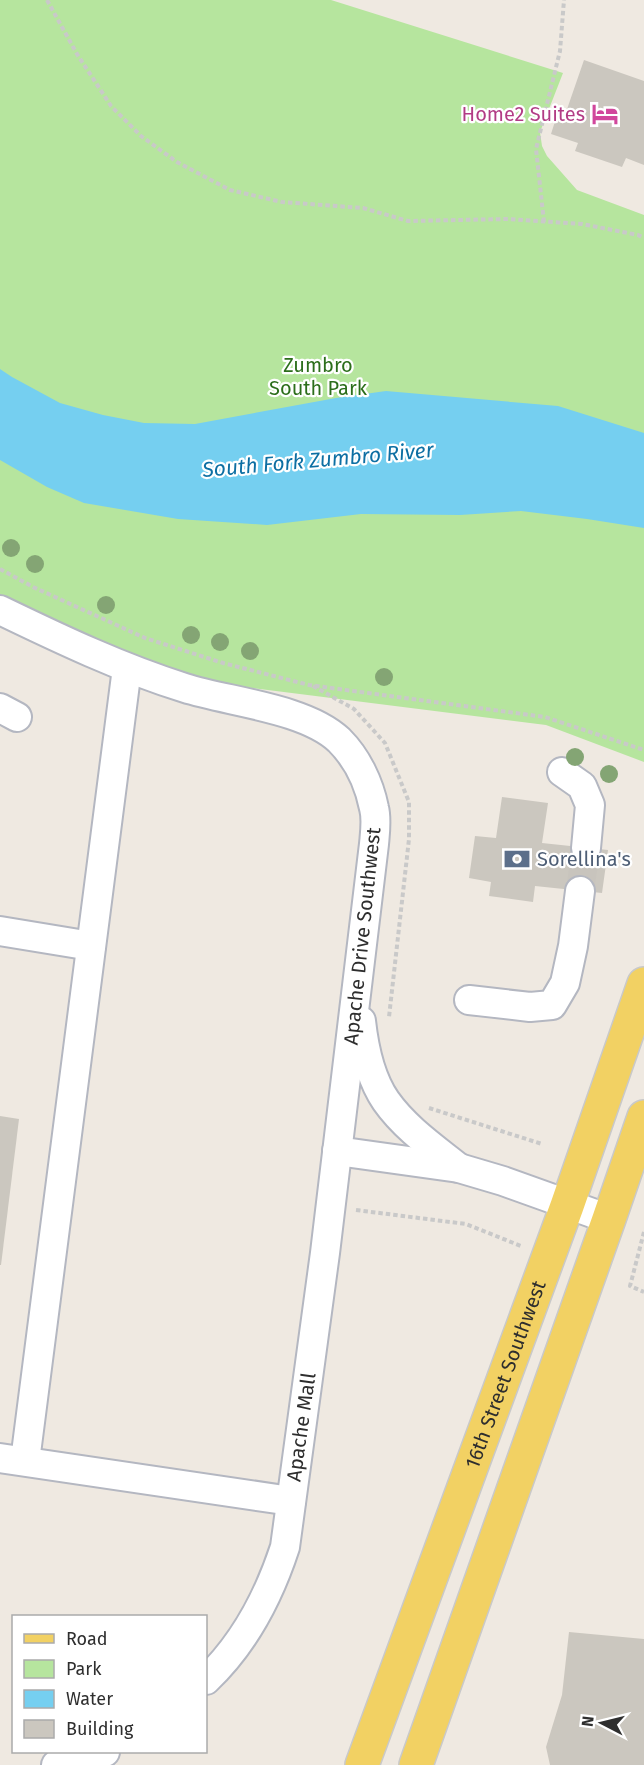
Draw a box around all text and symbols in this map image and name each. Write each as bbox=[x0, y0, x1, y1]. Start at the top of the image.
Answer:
hotel icon: Home2 Suites bbox=[590, 99, 620, 129]
place label: Home2 Suites bbox=[462, 102, 585, 126]
park label: Zumbro South Park bbox=[269, 353, 368, 400]
water label: South Fork Zumbro River bbox=[200, 437, 436, 483]
street label: Apache Drive Southwest bbox=[339, 825, 385, 1046]
bank icon: Sorellina's bbox=[502, 844, 532, 874]
place label: Sorellina's bbox=[537, 847, 631, 871]
street label: 16th Street Southwest bbox=[460, 1277, 551, 1472]
street label: Apache Mall bbox=[281, 1371, 321, 1483]
legend bbox=[12, 1615, 207, 1753]
text: Road bbox=[66, 1628, 108, 1650]
text: Park bbox=[66, 1658, 102, 1680]
text: Water bbox=[66, 1688, 113, 1710]
north arrow bbox=[572, 1693, 632, 1753]
text: N bbox=[578, 1715, 598, 1728]
text: Building bbox=[66, 1718, 134, 1740]

